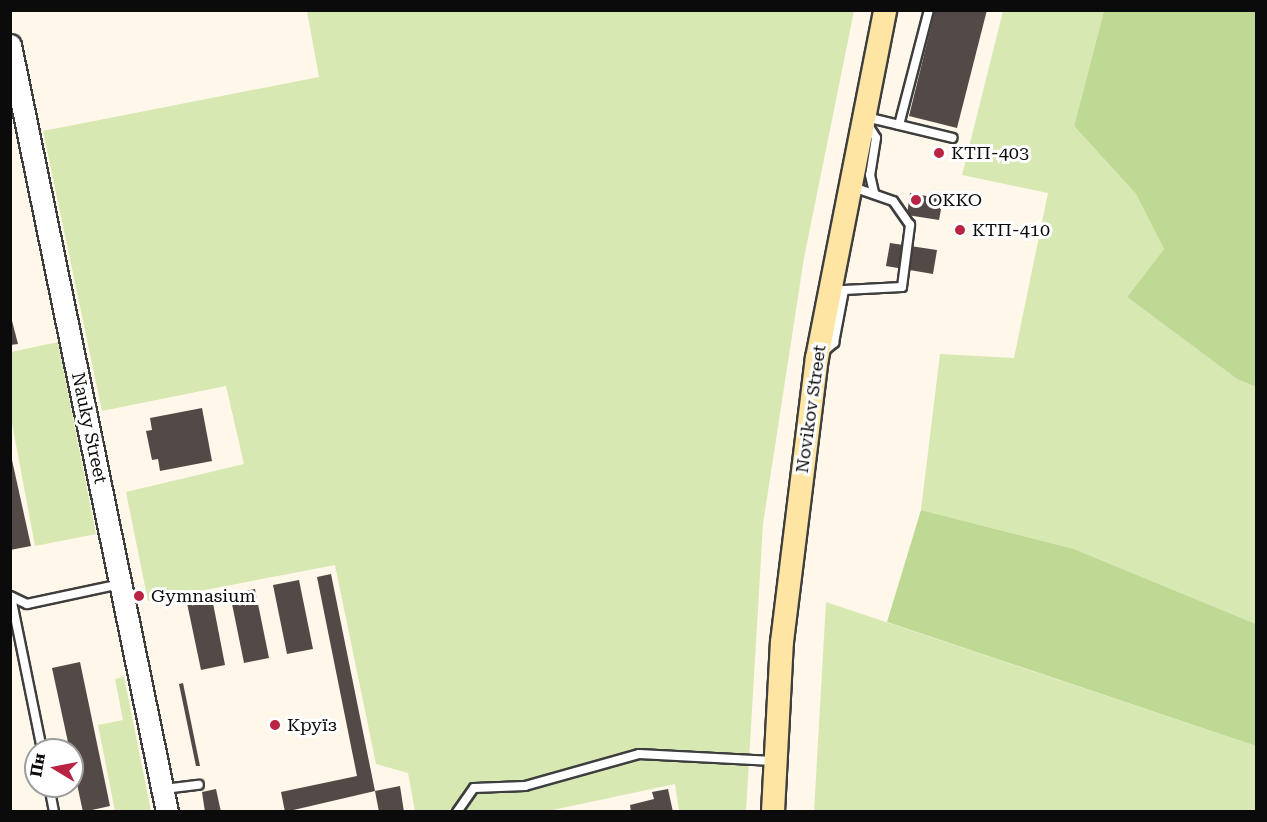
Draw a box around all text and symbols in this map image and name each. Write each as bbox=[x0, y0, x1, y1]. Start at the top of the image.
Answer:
place label: КТП-403 bbox=[951, 142, 1029, 164]
marker: КТП-403 bbox=[932, 146, 946, 160]
place label: OKKO bbox=[928, 189, 982, 211]
marker: OKKO bbox=[909, 193, 923, 207]
place label: КТП-410 bbox=[972, 219, 1050, 241]
marker: КТП-410 bbox=[953, 223, 967, 237]
street label: Novikov Street bbox=[791, 344, 831, 474]
street label: Nauky Street bbox=[67, 370, 111, 486]
place label: Gymnasium bbox=[151, 585, 256, 607]
marker: Gymnasium bbox=[132, 589, 146, 603]
place label: Круїз bbox=[287, 714, 337, 736]
marker: Круїз bbox=[268, 718, 282, 732]
north arrow bbox=[24, 738, 84, 798]
text: Пн bbox=[26, 752, 49, 779]

